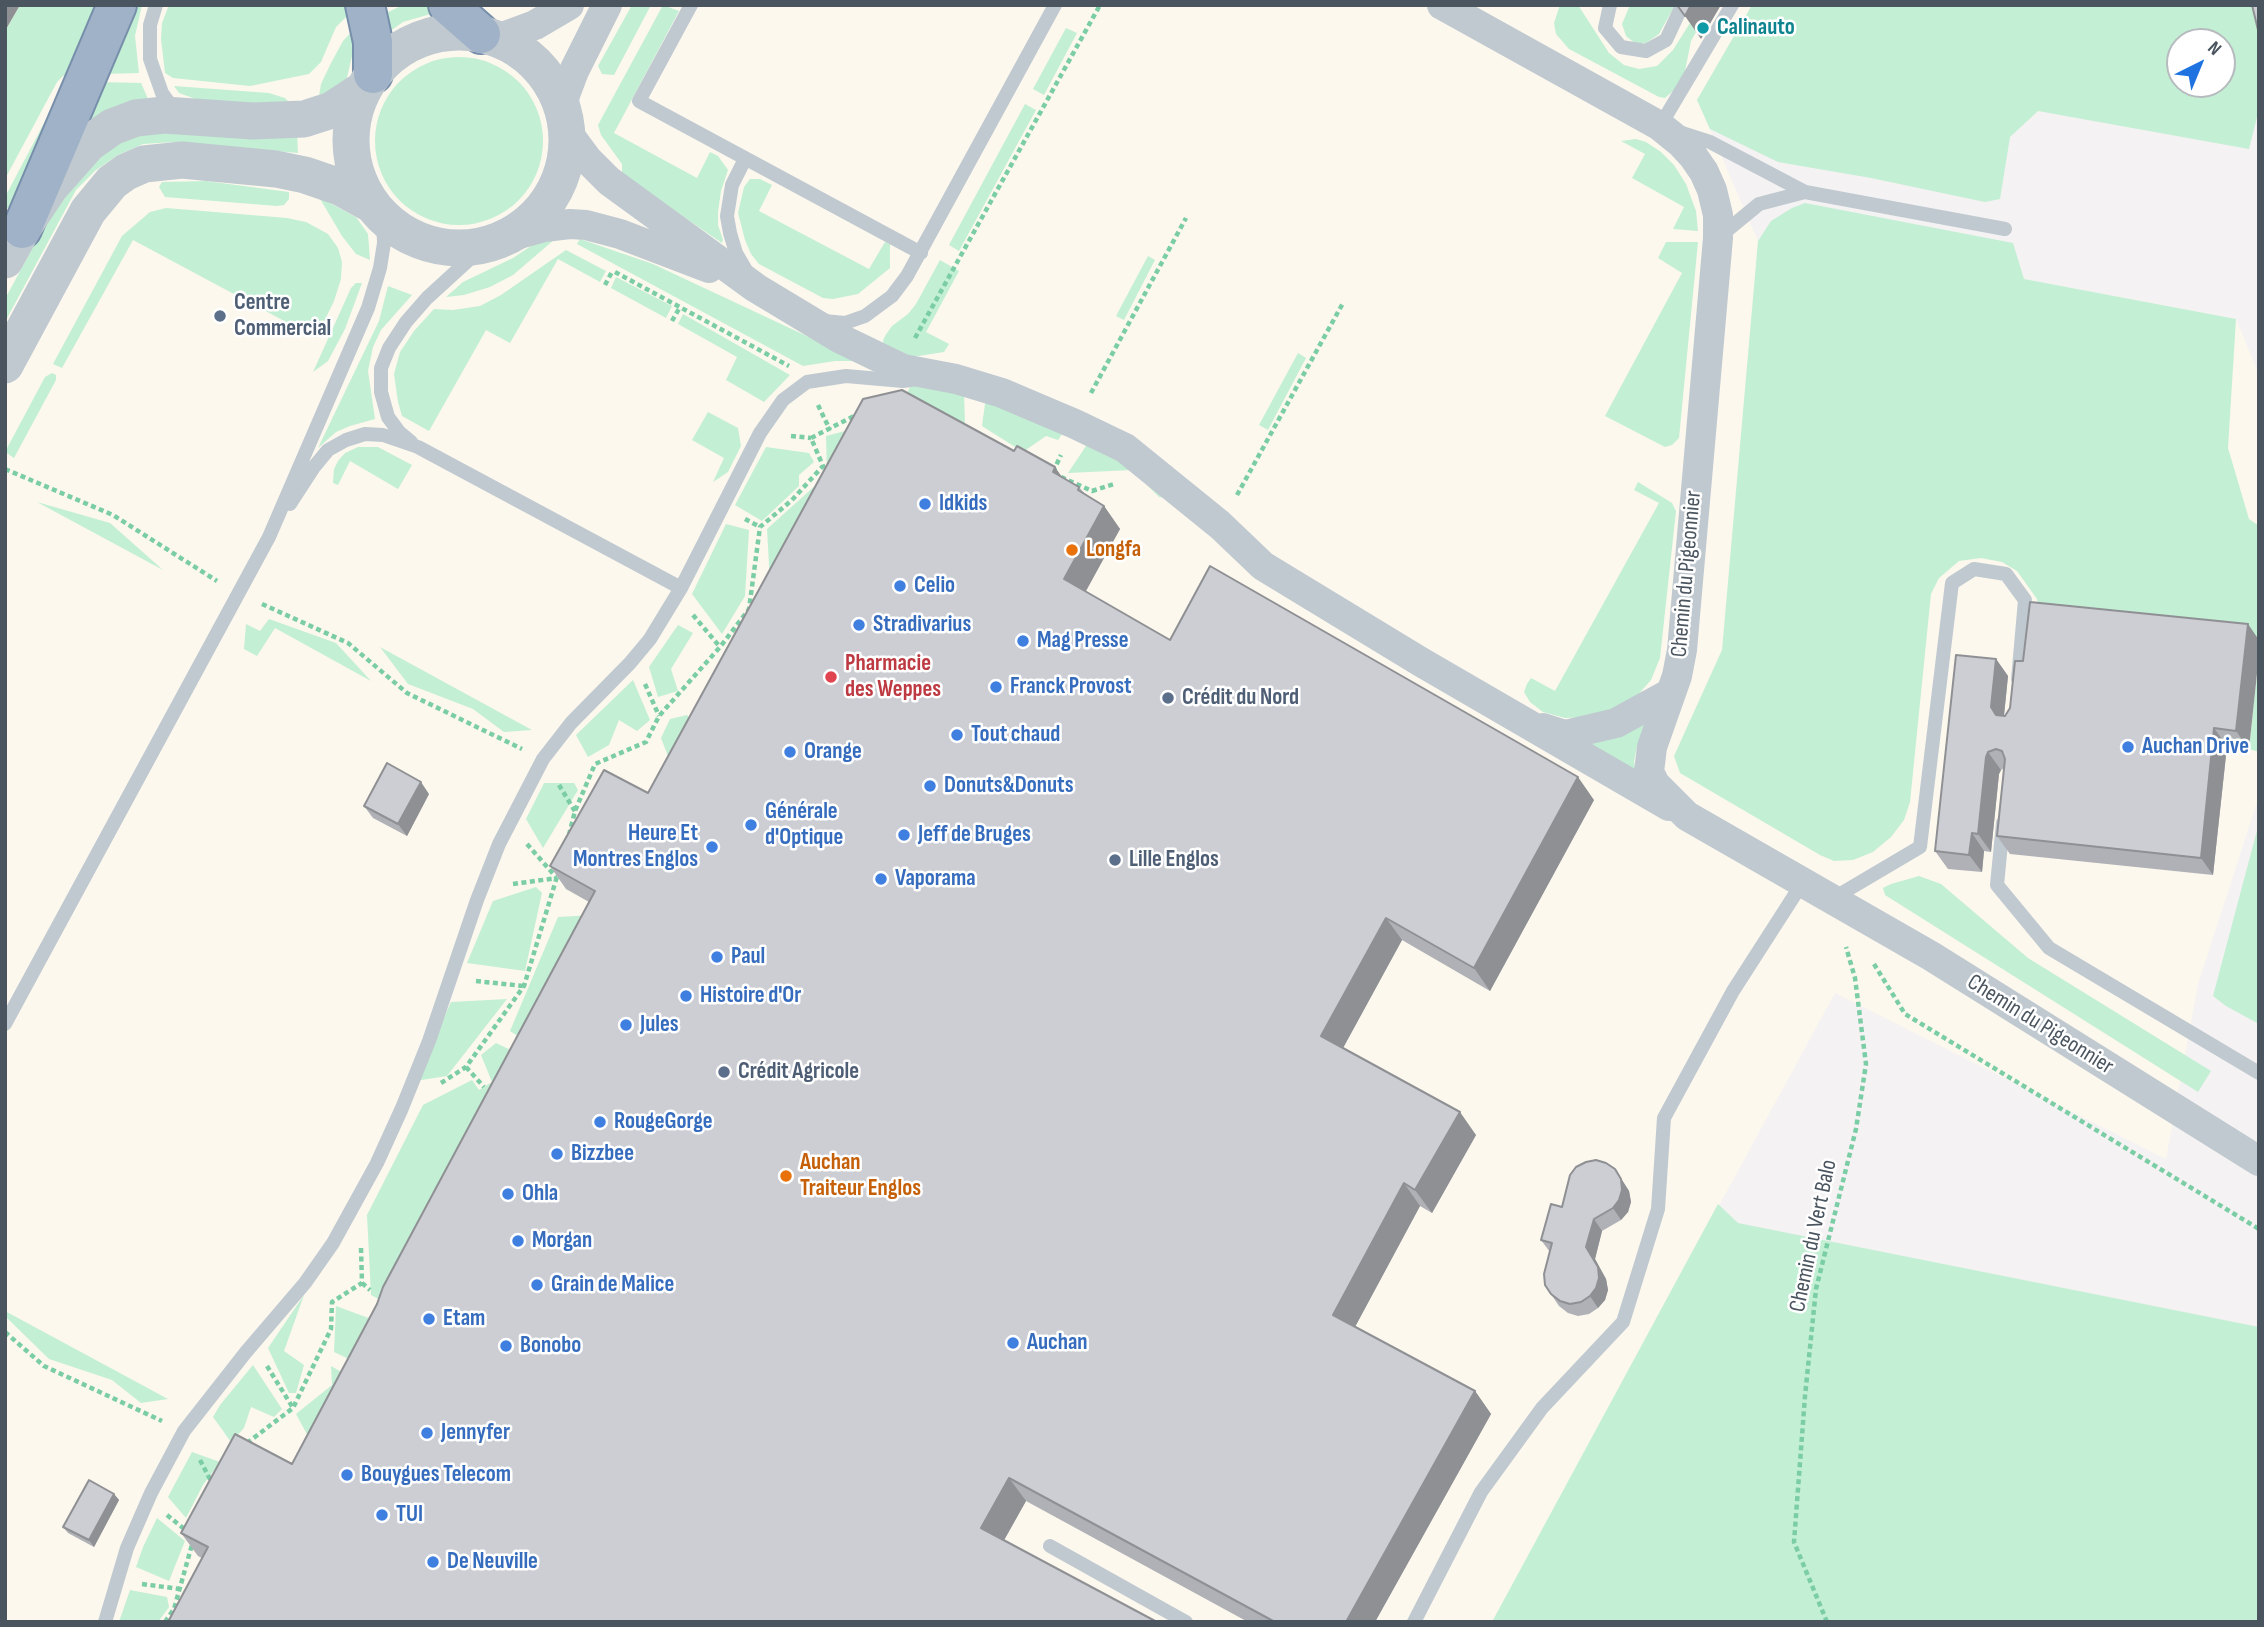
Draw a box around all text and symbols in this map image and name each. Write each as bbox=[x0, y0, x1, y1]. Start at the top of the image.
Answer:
place label: Calinauto bbox=[1717, 14, 1795, 42]
marker: Calinauto bbox=[1695, 20, 1711, 36]
north arrow bbox=[2166, 28, 2236, 98]
text: N bbox=[2203, 37, 2226, 61]
place label: Centre Commercial bbox=[234, 289, 331, 343]
marker: Centre Commercial bbox=[212, 308, 228, 324]
street label: Chemin du Pigeonnier bbox=[1666, 489, 1708, 659]
place label: Idkids bbox=[939, 490, 987, 518]
marker: Idkids bbox=[917, 496, 933, 512]
place label: Longfa bbox=[1086, 536, 1141, 564]
marker: Longfa bbox=[1064, 542, 1080, 558]
place label: Celio bbox=[914, 572, 955, 600]
marker: Celio bbox=[892, 578, 908, 594]
place label: Stradivarius bbox=[873, 611, 971, 639]
marker: Stradivarius bbox=[851, 617, 867, 633]
place label: Mag Presse bbox=[1037, 627, 1129, 655]
marker: Mag Presse bbox=[1015, 633, 1031, 649]
place label: Pharmacie des Weppes bbox=[845, 650, 941, 704]
marker: Pharmacie des Weppes bbox=[823, 669, 839, 685]
place label: Franck Provost bbox=[1010, 673, 1132, 701]
marker: Franck Provost bbox=[988, 679, 1004, 695]
place label: Crédit du Nord bbox=[1182, 684, 1299, 712]
marker: Crédit du Nord bbox=[1160, 690, 1176, 706]
place label: Tout chaud bbox=[971, 721, 1060, 749]
marker: Tout chaud bbox=[949, 727, 965, 743]
place label: Auchan Drive bbox=[2142, 733, 2249, 761]
place label: Orange bbox=[804, 738, 862, 766]
marker: Auchan Drive bbox=[2120, 739, 2136, 755]
marker: Orange bbox=[782, 744, 798, 760]
place label: Donuts&Donuts bbox=[944, 772, 1074, 800]
marker: Donuts&Donuts bbox=[922, 778, 938, 794]
place label: Générale d'Optique bbox=[765, 798, 843, 852]
marker: Générale d'Optique bbox=[743, 817, 759, 833]
place label: Heure Et Montres Englos bbox=[573, 820, 698, 874]
place label: Jeff de Bruges bbox=[918, 821, 1031, 849]
marker: Jeff de Bruges bbox=[896, 827, 912, 843]
marker: Heure Et Montres Englos bbox=[704, 839, 720, 855]
place label: Lille Englos bbox=[1129, 846, 1219, 874]
marker: Lille Englos bbox=[1107, 852, 1123, 868]
place label: Vaporama bbox=[895, 865, 976, 893]
marker: Vaporama bbox=[873, 871, 889, 887]
place label: Paul bbox=[731, 943, 765, 971]
marker: Paul bbox=[709, 949, 725, 965]
street label: Chemin du Pigeonnier bbox=[1962, 969, 2118, 1081]
place label: Histoire d'Or bbox=[700, 982, 801, 1010]
marker: Histoire d'Or bbox=[678, 988, 694, 1004]
place label: Jules bbox=[640, 1011, 679, 1039]
marker: Jules bbox=[618, 1017, 634, 1033]
place label: Crédit Agricole bbox=[738, 1058, 859, 1086]
marker: Crédit Agricole bbox=[716, 1064, 732, 1080]
place label: RougeGorge bbox=[614, 1108, 713, 1136]
marker: RougeGorge bbox=[592, 1114, 608, 1130]
place label: Bizzbee bbox=[571, 1140, 634, 1168]
marker: Bizzbee bbox=[549, 1146, 565, 1162]
place label: Auchan Traiteur Englos bbox=[800, 1149, 921, 1203]
street label: Chemin du Vert Balo bbox=[1784, 1157, 1844, 1315]
marker: Auchan Traiteur Englos bbox=[778, 1168, 794, 1184]
place label: Ohla bbox=[522, 1180, 558, 1208]
marker: Ohla bbox=[500, 1186, 516, 1202]
place label: Morgan bbox=[532, 1227, 592, 1255]
marker: Morgan bbox=[510, 1233, 526, 1249]
place label: Grain de Malice bbox=[551, 1271, 674, 1299]
marker: Grain de Malice bbox=[529, 1277, 545, 1293]
place label: Etam bbox=[443, 1305, 485, 1333]
marker: Etam bbox=[421, 1311, 437, 1327]
place label: Auchan bbox=[1027, 1329, 1088, 1357]
place label: Bonobo bbox=[520, 1332, 581, 1360]
marker: Auchan bbox=[1005, 1335, 1021, 1351]
marker: Bonobo bbox=[498, 1338, 514, 1354]
place label: Jennyfer bbox=[441, 1419, 510, 1447]
marker: Jennyfer bbox=[419, 1425, 435, 1441]
place label: Bouygues Telecom bbox=[361, 1461, 511, 1489]
marker: Bouygues Telecom bbox=[339, 1467, 355, 1483]
place label: TUI bbox=[396, 1501, 423, 1529]
marker: TUI bbox=[374, 1507, 390, 1523]
place label: De Neuville bbox=[447, 1548, 538, 1576]
marker: De Neuville bbox=[425, 1554, 441, 1570]

